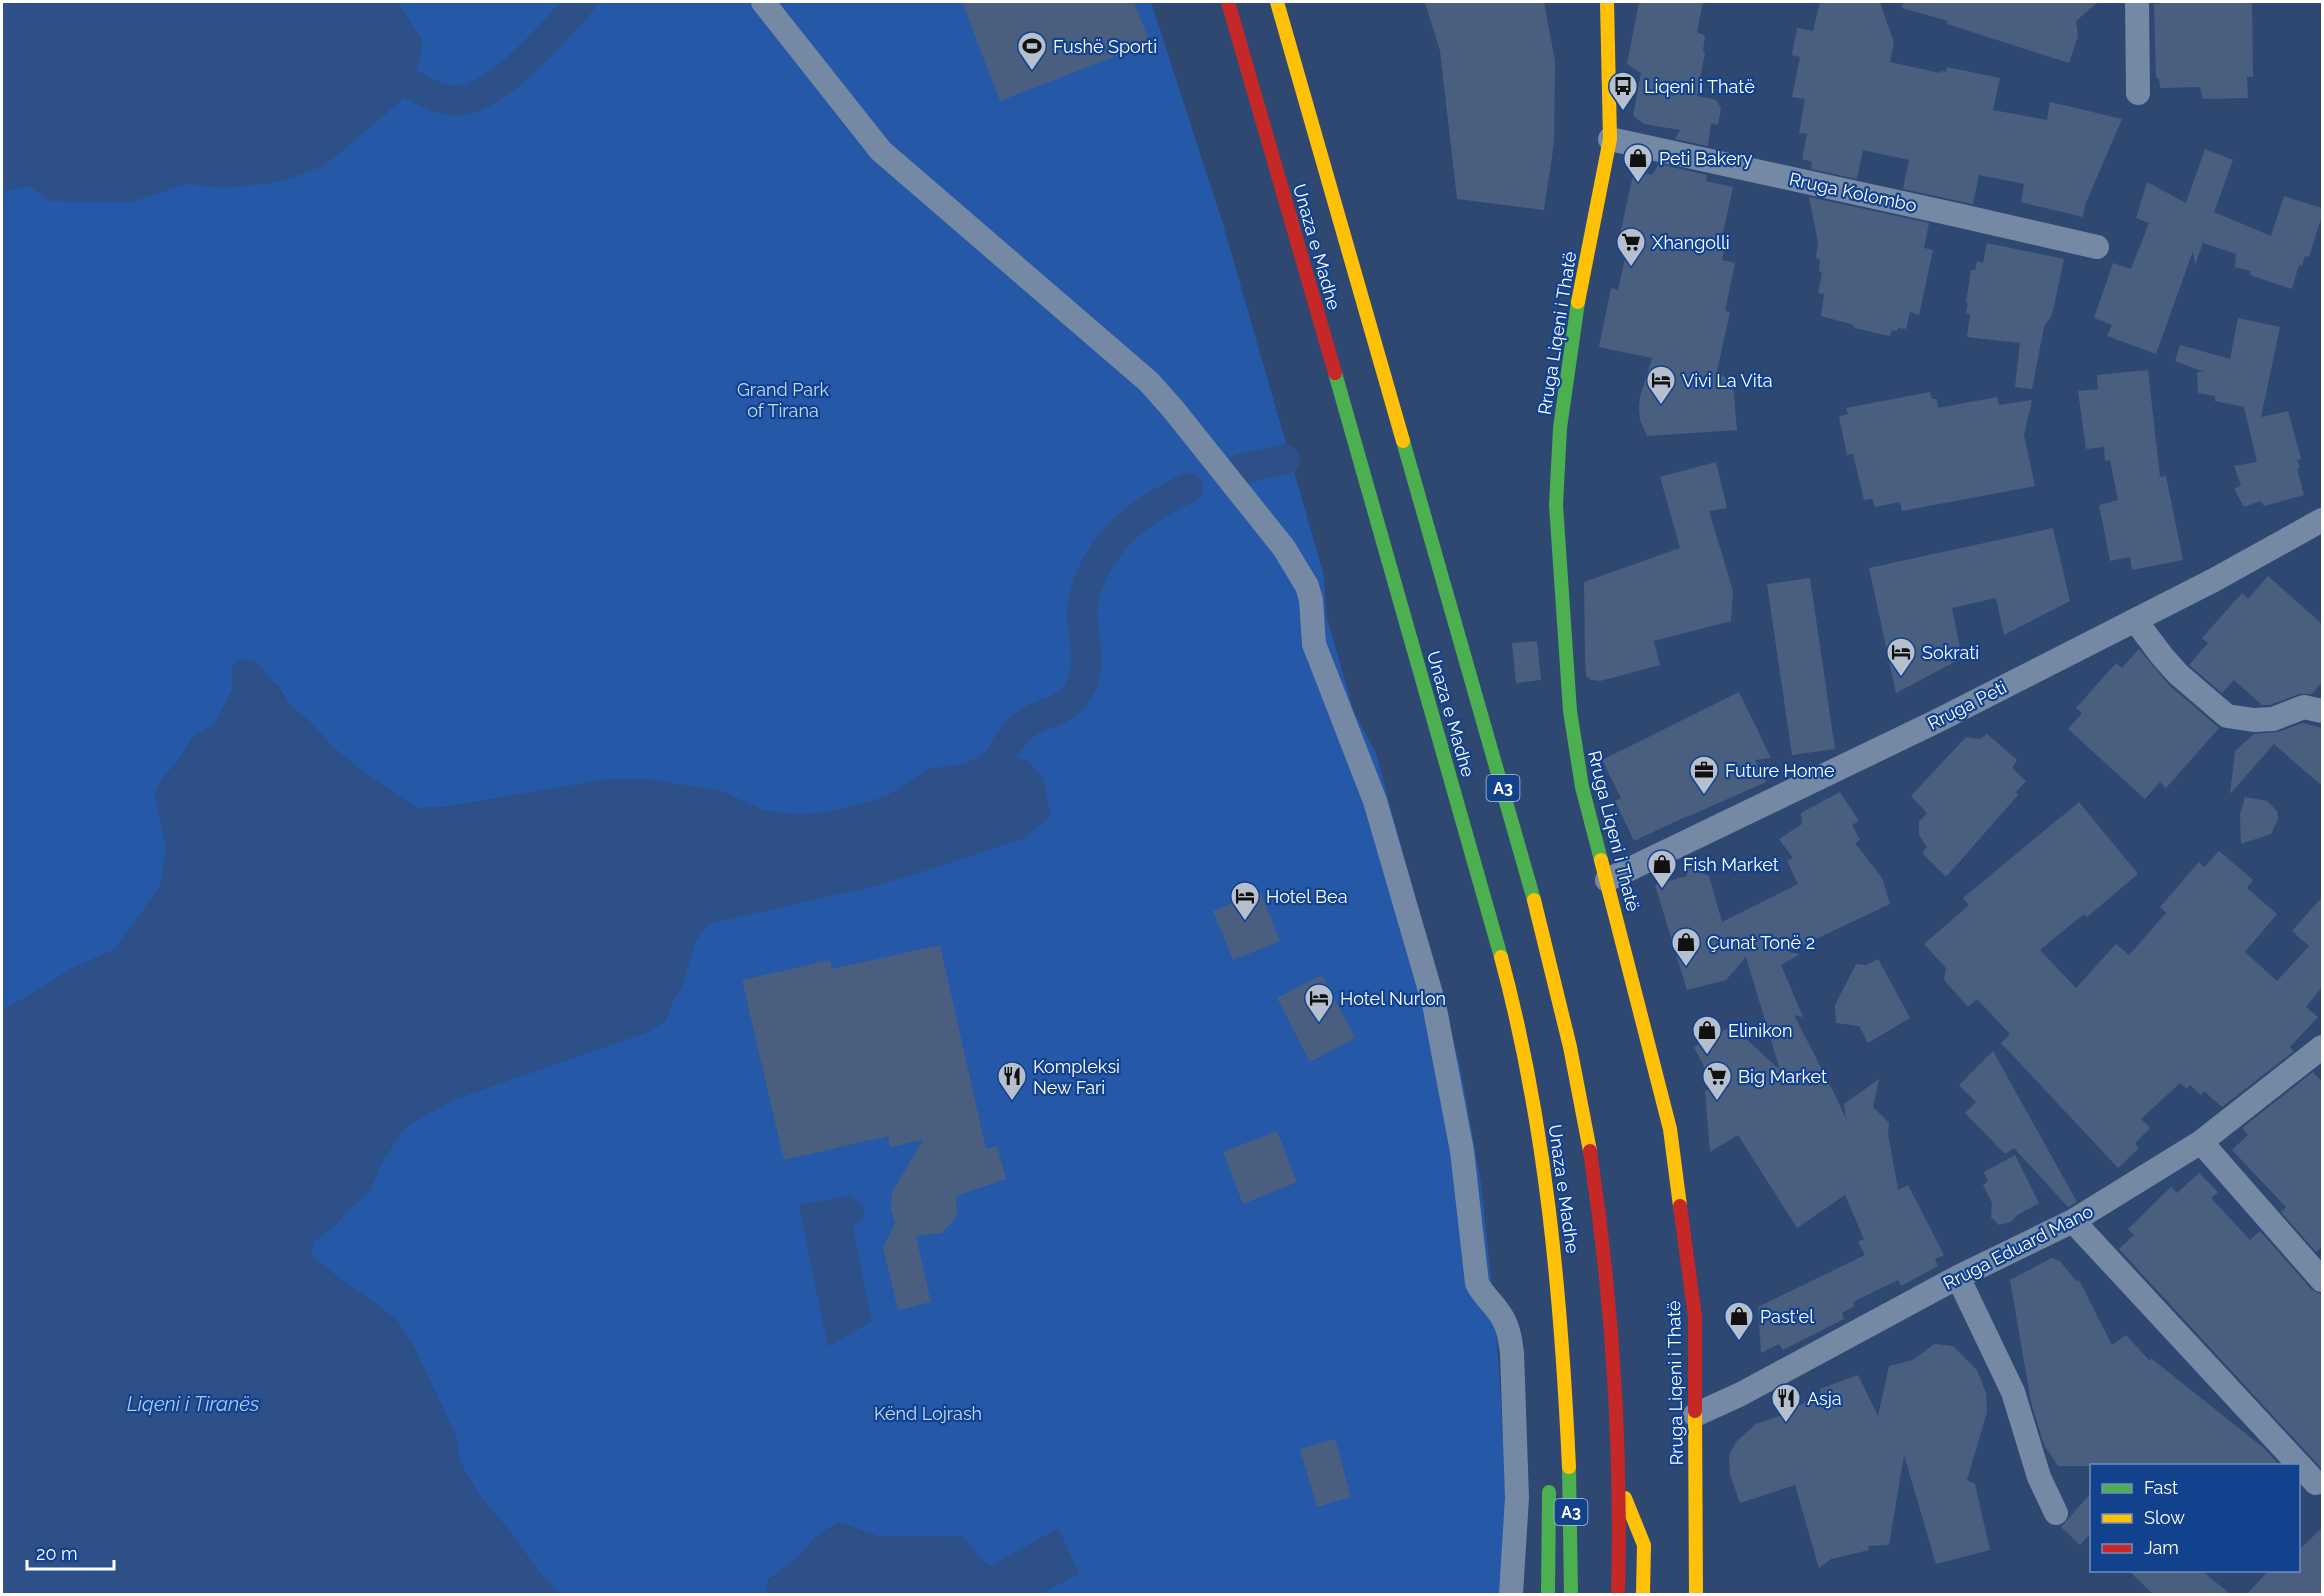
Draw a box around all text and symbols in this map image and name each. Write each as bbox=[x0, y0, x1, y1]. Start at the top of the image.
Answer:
sports icon: Fushë Sporti bbox=[1016, 30, 1048, 72]
place label: Fushë Sporti bbox=[1053, 36, 1157, 57]
bus stop icon: Liqeni i Thatë bbox=[1607, 70, 1639, 112]
place label: Liqeni i Thatë bbox=[1644, 76, 1755, 97]
shop icon: Peti Bakery bbox=[1622, 142, 1654, 184]
place label: Peti Bakery bbox=[1659, 148, 1753, 169]
street label: Rruga Kolombo bbox=[1787, 168, 1919, 216]
street label: Unaza e Madhe bbox=[1289, 182, 1345, 313]
supermarket icon: Xhangolli bbox=[1615, 226, 1647, 268]
place label: Xhangolli bbox=[1652, 232, 1730, 253]
street label: Rruga Liqeni i Thatë bbox=[1534, 249, 1580, 416]
hotel icon: Vivi La Vita bbox=[1645, 364, 1677, 406]
place label: Vivi La Vita bbox=[1682, 370, 1773, 391]
park label: Grand Park of Tirana bbox=[737, 379, 829, 421]
hotel icon: Sokrati bbox=[1885, 636, 1917, 678]
place label: Sokrati bbox=[1922, 642, 1979, 663]
street label: Unaza e Madhe bbox=[1423, 649, 1479, 780]
street label: Rruga Peti bbox=[1924, 676, 2010, 734]
street label: Rruga Liqeni i Thatë bbox=[1584, 748, 1644, 914]
office icon: Future Home bbox=[1688, 754, 1720, 796]
place label: Future Home bbox=[1725, 760, 1835, 781]
road number: A3 bbox=[1486, 775, 1520, 801]
shop icon: Fish Market bbox=[1646, 848, 1678, 890]
place label: Fish Market bbox=[1683, 854, 1779, 875]
hotel icon: Hotel Bea bbox=[1229, 880, 1261, 922]
place label: Hotel Bea bbox=[1266, 886, 1347, 907]
shop icon: Çunat Tonë 2 bbox=[1670, 926, 1702, 968]
place label: Çunat Tonë 2 bbox=[1707, 932, 1815, 953]
hotel icon: Hotel Nurlon bbox=[1303, 982, 1335, 1024]
place label: Hotel Nurlon bbox=[1340, 988, 1446, 1009]
shop icon: Elinikon bbox=[1691, 1014, 1723, 1056]
place label: Elinikon bbox=[1728, 1020, 1792, 1041]
place label: Kompleksi New Fari bbox=[1033, 1056, 1120, 1098]
restaurant icon: Kompleksi New Fari bbox=[996, 1060, 1028, 1102]
supermarket icon: Big Market bbox=[1701, 1060, 1733, 1102]
place label: Big Market bbox=[1738, 1066, 1827, 1087]
street label: Unaza e Madhe bbox=[1545, 1123, 1584, 1255]
street label: Rruga Eduard Mano bbox=[1940, 1200, 2097, 1294]
street label: Rruga Liqeni i Thatë bbox=[1663, 1300, 1687, 1466]
shop icon: Past'el bbox=[1723, 1300, 1755, 1342]
place label: Past'el bbox=[1760, 1306, 1814, 1327]
restaurant icon: Asja bbox=[1770, 1382, 1802, 1424]
place label: Asja bbox=[1807, 1388, 1842, 1409]
water label: Liqeni i Tiranës bbox=[127, 1392, 260, 1416]
park label: Kënd Lojrash bbox=[874, 1403, 982, 1424]
legend bbox=[2090, 1464, 2300, 1572]
text: Fast bbox=[2144, 1477, 2178, 1498]
road number: A3 bbox=[1554, 1499, 1588, 1525]
text: Slow bbox=[2144, 1507, 2185, 1528]
scale bar bbox=[27, 1533, 114, 1571]
text: Jam bbox=[2144, 1537, 2179, 1558]
text: 20 m bbox=[36, 1543, 78, 1564]

